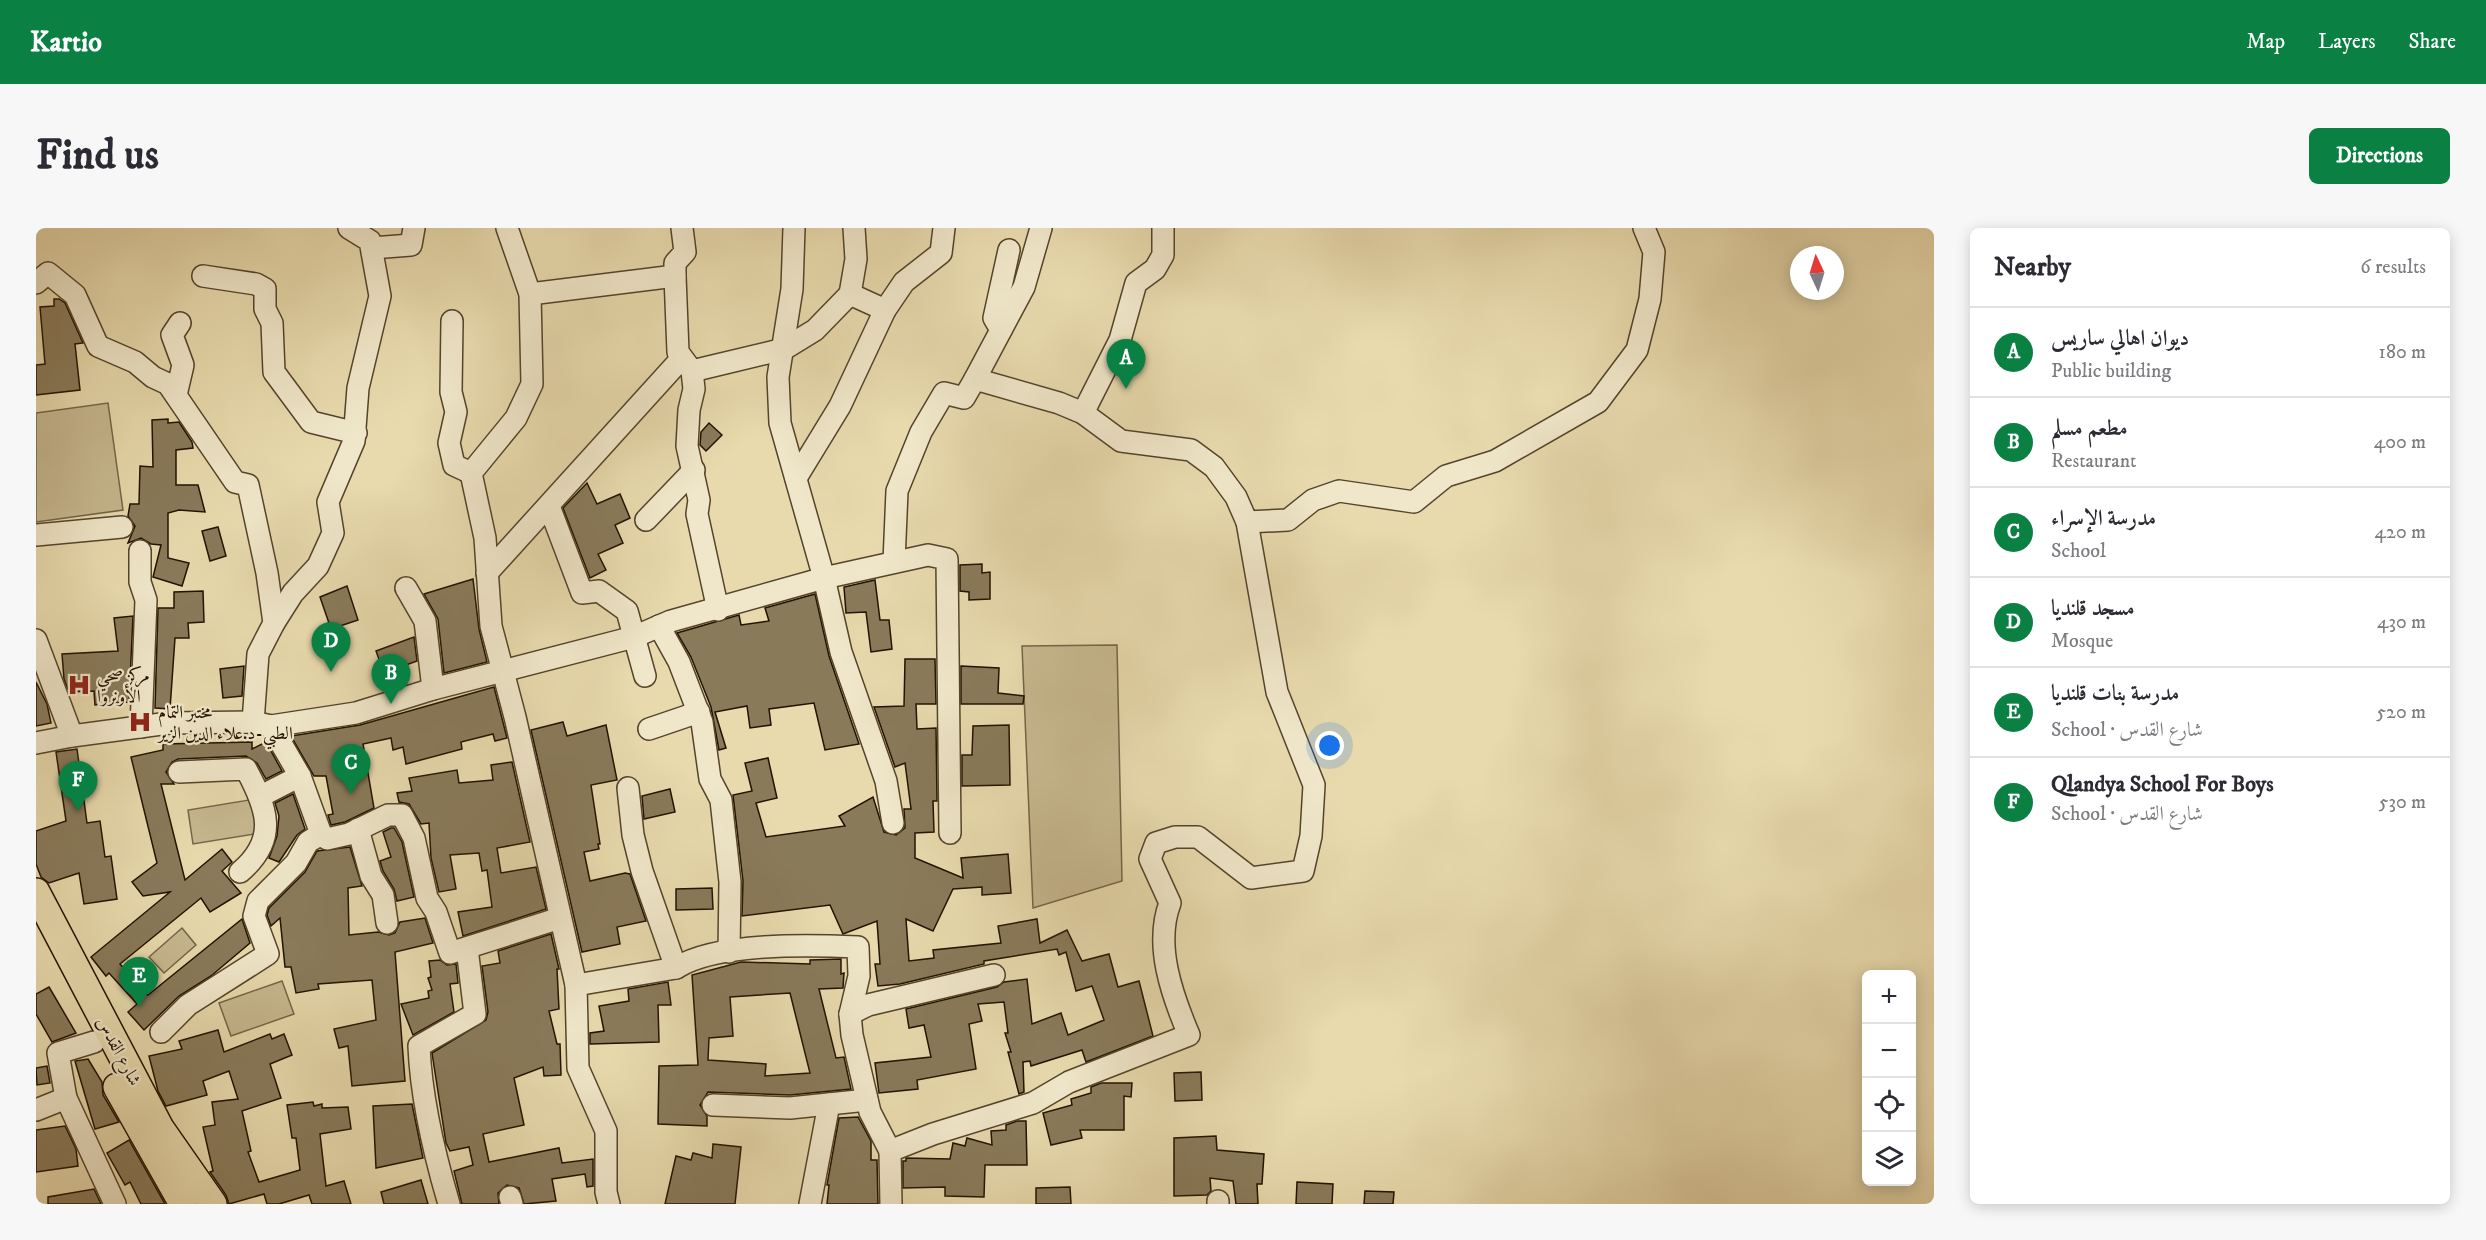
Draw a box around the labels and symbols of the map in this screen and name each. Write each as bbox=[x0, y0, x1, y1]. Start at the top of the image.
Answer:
north arrow bbox=[1790, 246, 1844, 300]
pin: A bbox=[1106, 340, 1146, 389]
pin: D bbox=[312, 622, 350, 672]
pin: B bbox=[372, 654, 410, 704]
place label: مركز صحي الأونروا bbox=[97, 665, 150, 708]
hospital icon: مركز صحي الأونروا bbox=[66, 672, 92, 698]
place label: مختبر التمام الطبي-د.علاء الدين الزير bbox=[156, 702, 293, 750]
hospital icon: مختبر التمام الطبي-د.علاء الدين الزير bbox=[127, 709, 153, 735]
your location bbox=[1315, 731, 1344, 760]
pin: C bbox=[332, 744, 370, 794]
pin: F bbox=[58, 762, 98, 811]
pin: E bbox=[120, 958, 158, 1007]
street label: شارع القدس bbox=[88, 1013, 146, 1091]

